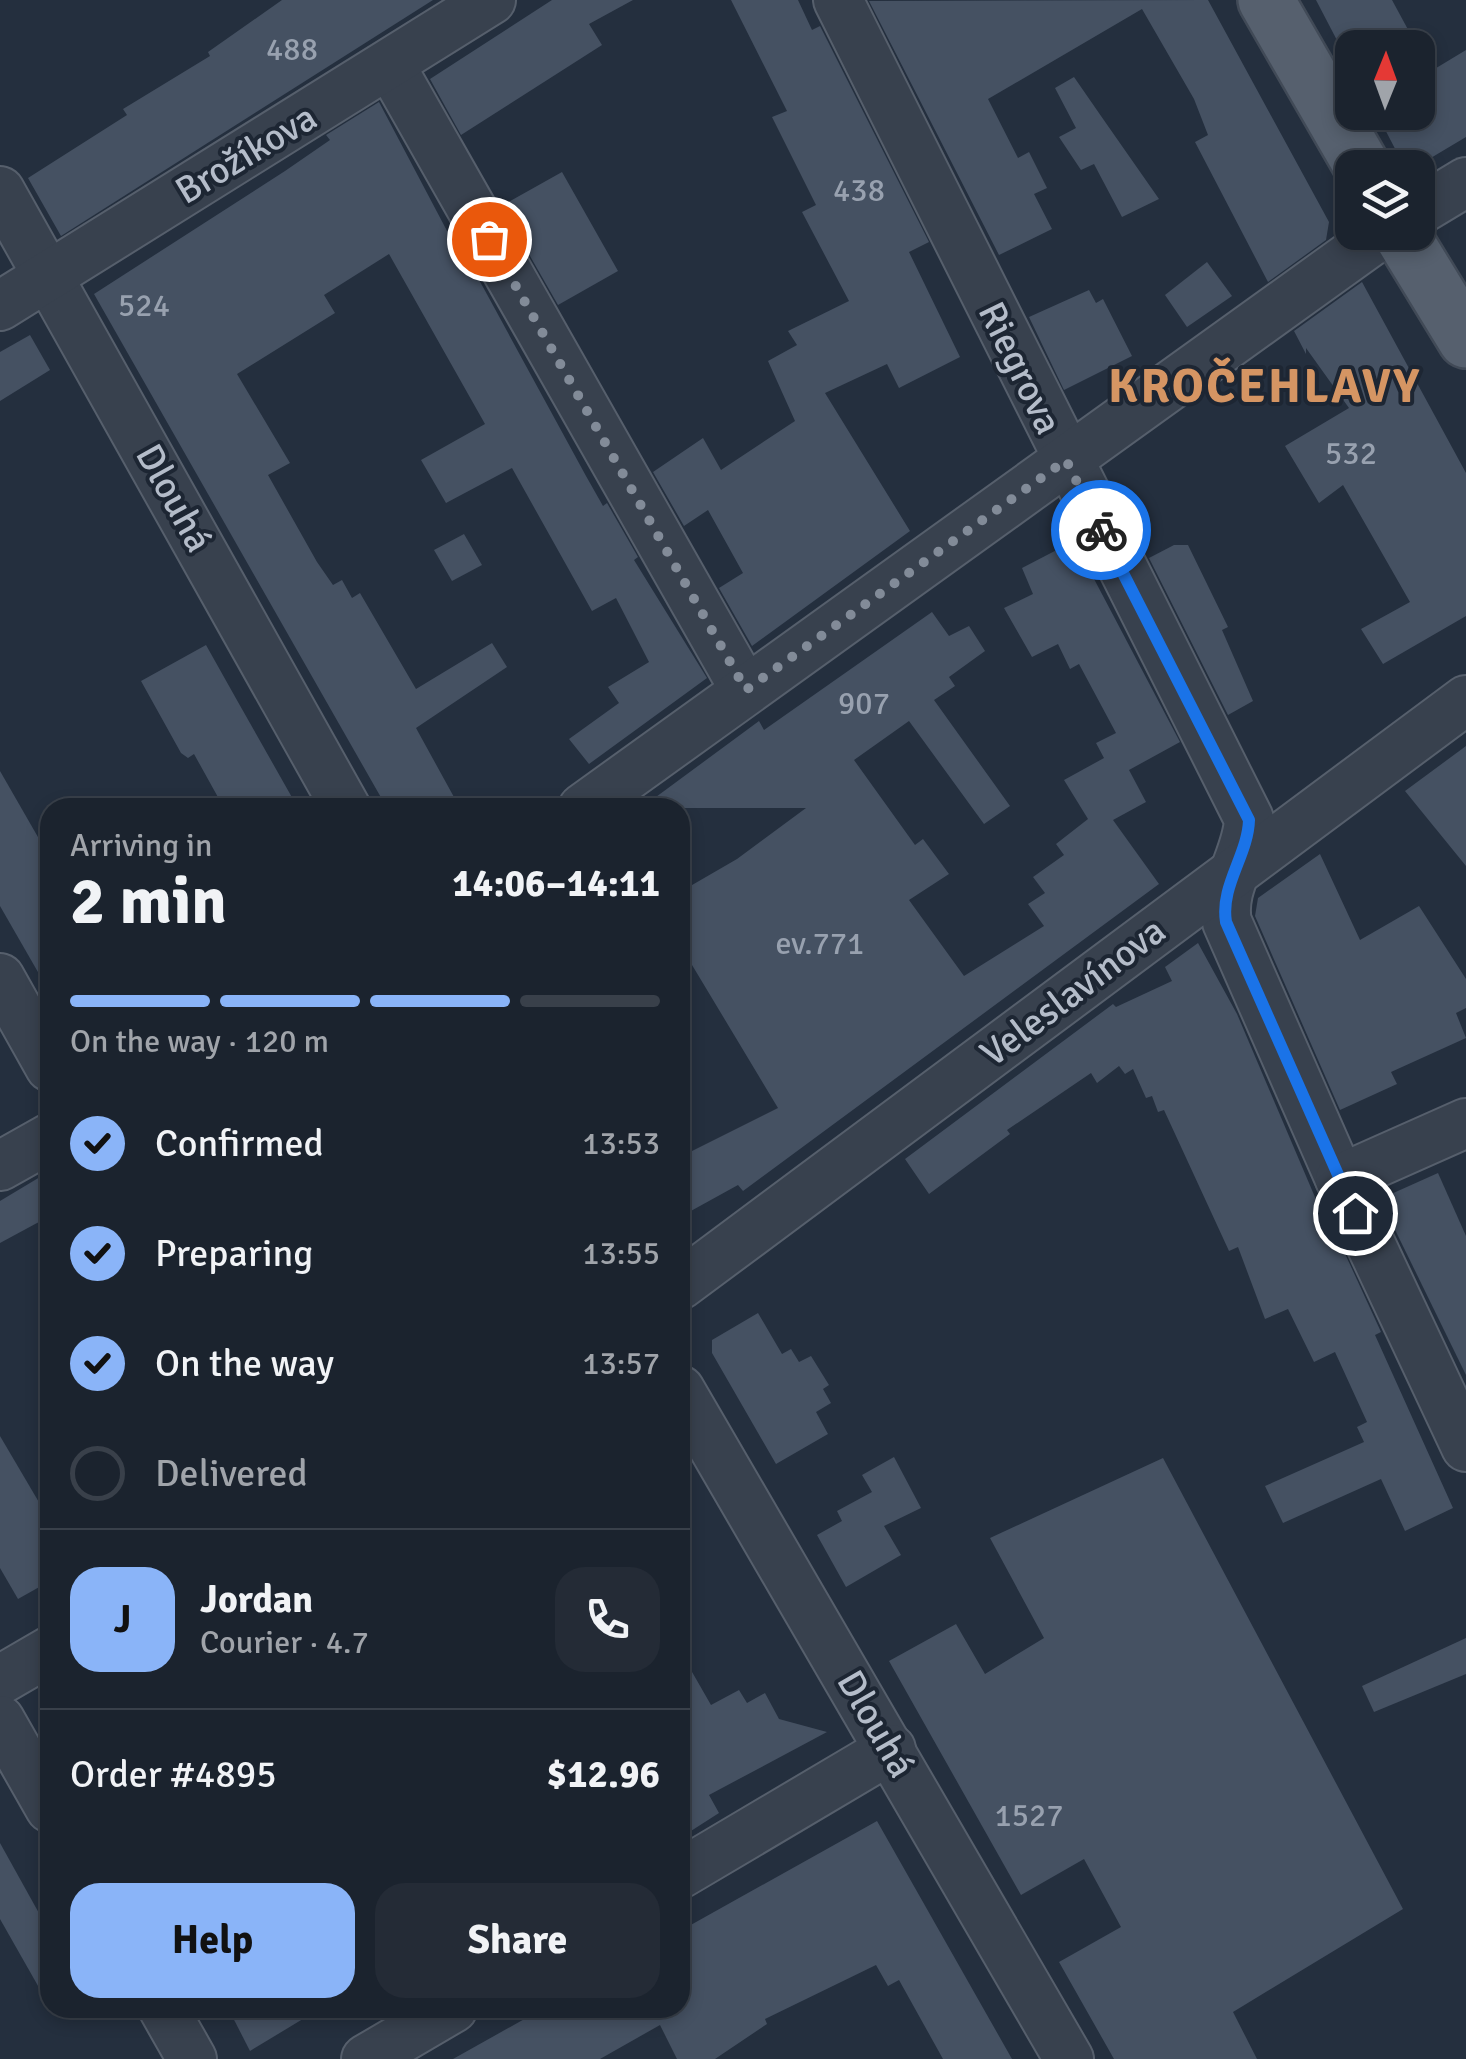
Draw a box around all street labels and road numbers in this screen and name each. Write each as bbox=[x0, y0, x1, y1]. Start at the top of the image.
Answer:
street label: Brožíkova bbox=[167, 94, 325, 214]
street label: Riegrova bbox=[968, 294, 1072, 442]
street label: Dlouhá bbox=[125, 436, 223, 560]
street label: Veleslavínova bbox=[971, 907, 1175, 1077]
street label: Dlouhá bbox=[827, 1662, 925, 1786]

